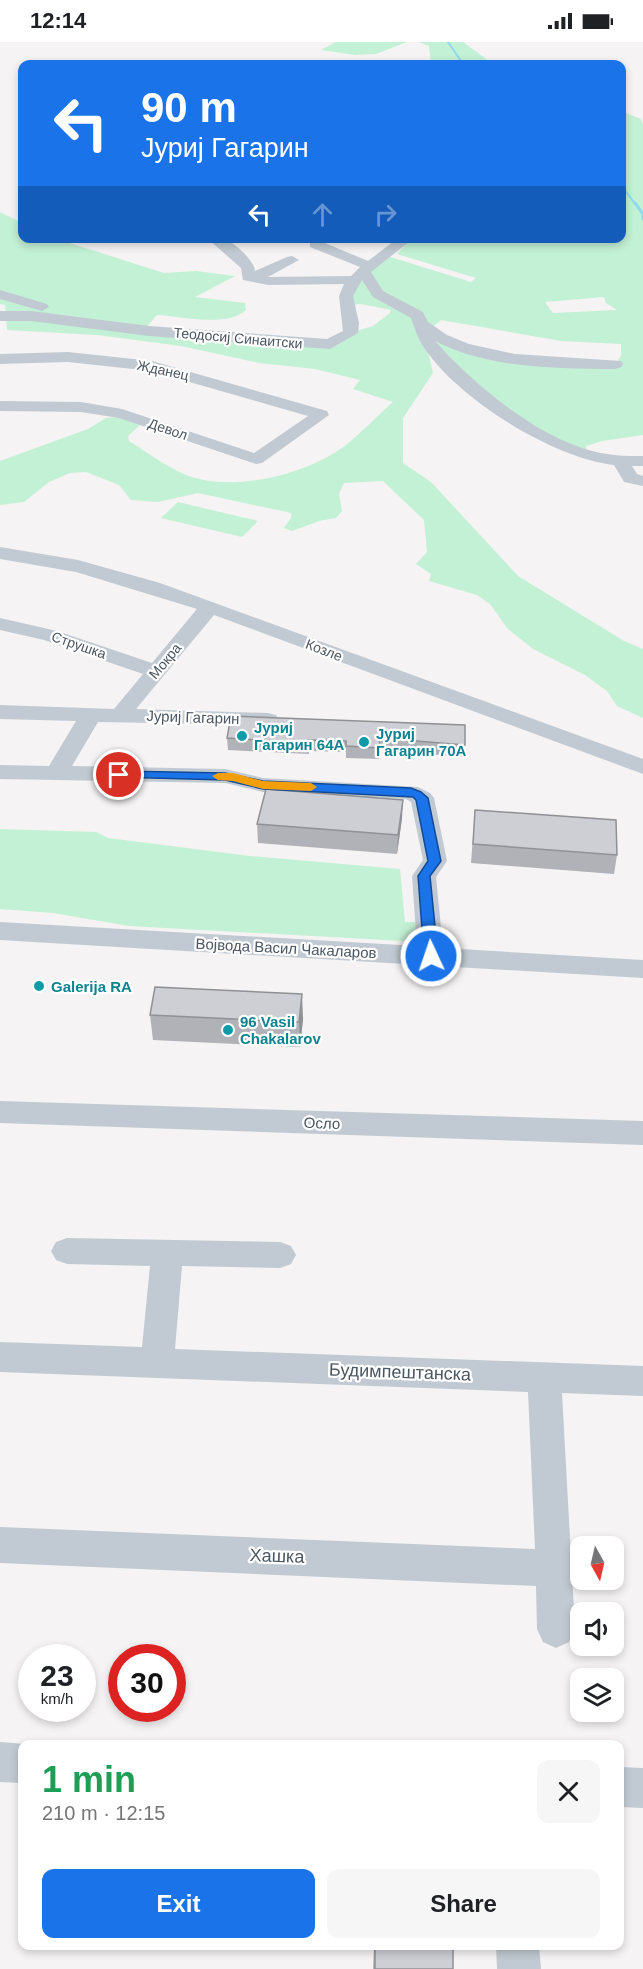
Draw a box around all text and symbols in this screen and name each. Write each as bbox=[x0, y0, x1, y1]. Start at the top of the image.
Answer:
text: 12:14 bbox=[30, 8, 86, 33]
icon: left bbox=[42, 84, 120, 162]
text: 90 m bbox=[141, 84, 237, 131]
text: Јуриј Гагарин bbox=[141, 133, 309, 163]
icon: left bbox=[243, 198, 276, 231]
icon: ahead bbox=[306, 198, 339, 231]
icon: right bbox=[369, 198, 402, 231]
street label: Теодосиј Синаитски bbox=[173, 324, 303, 352]
street label: Жданец bbox=[136, 357, 190, 383]
street label: Девол bbox=[146, 415, 190, 443]
street label: Струшка bbox=[50, 628, 109, 662]
street label: Козле bbox=[303, 636, 345, 664]
street label: Мокра bbox=[146, 640, 185, 682]
street label: Јуриј Гагарин bbox=[146, 707, 240, 727]
place label: Јуриј Гагарин 64А bbox=[254, 719, 345, 753]
place label: Јуриј Гагарин 70А bbox=[376, 725, 467, 759]
marker: Јуриј Гагарин 64А bbox=[235, 729, 249, 743]
marker: Јуриј Гагарин 70А bbox=[357, 735, 371, 749]
pin bbox=[93, 749, 144, 800]
icon: arrive bbox=[102, 758, 135, 791]
position arrow bbox=[399, 924, 463, 988]
street label: Војвода Васил Чакаларов bbox=[195, 935, 377, 961]
place label: Galerija RA bbox=[51, 978, 132, 995]
marker: Galerija RA bbox=[32, 979, 46, 993]
place label: 96 Vasil Chakalarov bbox=[240, 1013, 322, 1047]
marker: 96 Vasil Chakalarov bbox=[221, 1023, 235, 1037]
street label: Осло bbox=[303, 1114, 341, 1132]
street label: Будимпештанска bbox=[329, 1360, 472, 1385]
north arrow bbox=[570, 1536, 624, 1590]
map controls bbox=[570, 1536, 624, 1722]
street label: Хашка bbox=[249, 1545, 306, 1567]
button: sound bbox=[570, 1602, 624, 1656]
speed limit sign: 30 bbox=[108, 1644, 186, 1722]
text: 23 bbox=[40, 1659, 74, 1692]
button: layers bbox=[570, 1668, 624, 1722]
text: km/h bbox=[41, 1690, 73, 1707]
text: 1 min bbox=[42, 1759, 136, 1800]
button: close bbox=[537, 1760, 600, 1823]
text: 210 m · 12:15 bbox=[42, 1802, 165, 1824]
button: Exit bbox=[42, 1869, 315, 1938]
button: Share bbox=[327, 1869, 600, 1938]

